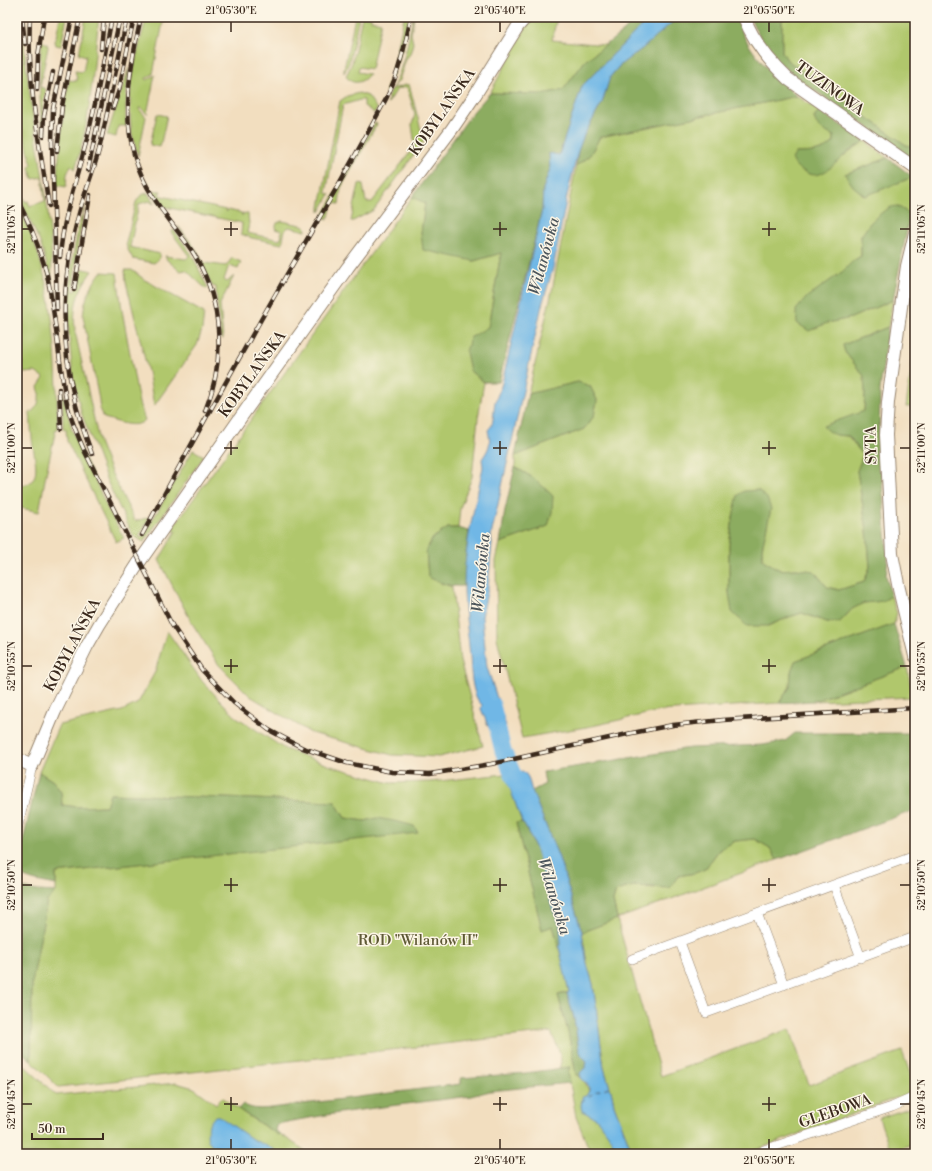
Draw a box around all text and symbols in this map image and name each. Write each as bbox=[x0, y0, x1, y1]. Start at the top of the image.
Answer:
text: 21°05'30"E bbox=[205, 5, 257, 17]
text: 21°05'40"E bbox=[474, 5, 526, 17]
text: 21°05'50"E bbox=[743, 5, 795, 17]
street label: TUZINOWA bbox=[791, 57, 869, 120]
street label: KOBYLAŃSKA bbox=[404, 64, 480, 160]
text: 52°11'05"N bbox=[6, 204, 18, 254]
text: 52°11'05"N bbox=[916, 204, 928, 254]
water label: Wilanówka bbox=[524, 215, 564, 297]
street label: KOBYLAŃSKA bbox=[214, 326, 291, 422]
text: 52°11'00"N bbox=[6, 422, 18, 473]
text: 52°11'00"N bbox=[916, 422, 928, 473]
street label: SYTA bbox=[862, 425, 881, 464]
water label: Wilanówka bbox=[468, 532, 494, 614]
street label: KOBYLAŃSKA bbox=[39, 594, 105, 695]
text: 52°10'55"N bbox=[6, 640, 18, 691]
text: 52°10'55"N bbox=[916, 640, 928, 691]
water label: Wilanówka bbox=[533, 855, 575, 937]
text: 52°10'50"N bbox=[6, 859, 18, 911]
text: 52°10'50"N bbox=[916, 859, 928, 911]
park label: ROD "Wilanów II" bbox=[358, 931, 478, 950]
text: 52°10'45"N bbox=[6, 1078, 18, 1129]
text: 52°10'45"N bbox=[916, 1078, 928, 1129]
street label: GLEBOWA bbox=[796, 1090, 874, 1133]
scale bar bbox=[32, 1115, 103, 1141]
text: 50 m bbox=[38, 1122, 66, 1137]
text: 21°05'30"E bbox=[205, 1155, 257, 1167]
text: 21°05'40"E bbox=[474, 1155, 526, 1167]
text: 21°05'50"E bbox=[743, 1155, 795, 1167]

